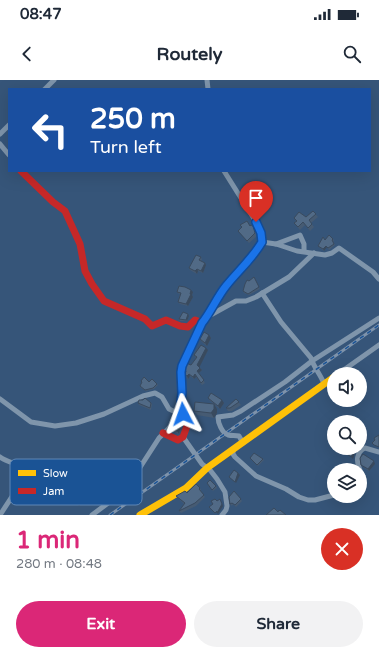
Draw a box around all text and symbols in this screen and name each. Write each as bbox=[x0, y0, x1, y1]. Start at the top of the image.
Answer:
text: 08:47 bbox=[20, 5, 62, 23]
icon: back bbox=[16, 43, 38, 65]
text: Routely bbox=[157, 43, 222, 65]
icon: search bbox=[341, 43, 363, 65]
text: 250 m bbox=[90, 102, 176, 136]
icon: left bbox=[24, 104, 76, 156]
text: Turn left bbox=[90, 136, 162, 158]
pin bbox=[239, 181, 273, 222]
icon: arrive bbox=[245, 187, 267, 209]
map controls bbox=[327, 367, 367, 503]
button: sound bbox=[327, 367, 367, 407]
position arrow bbox=[162, 393, 204, 435]
button: search bbox=[327, 415, 367, 455]
legend bbox=[10, 459, 142, 505]
button: layers bbox=[327, 463, 367, 503]
text: Slow bbox=[43, 467, 68, 480]
text: Jam bbox=[43, 485, 64, 498]
text: 1 min bbox=[16, 526, 80, 555]
button: close bbox=[321, 528, 363, 570]
text: 280 m · 08:48 bbox=[16, 556, 102, 572]
button: Exit bbox=[16, 601, 186, 647]
button: Share bbox=[194, 601, 363, 647]

